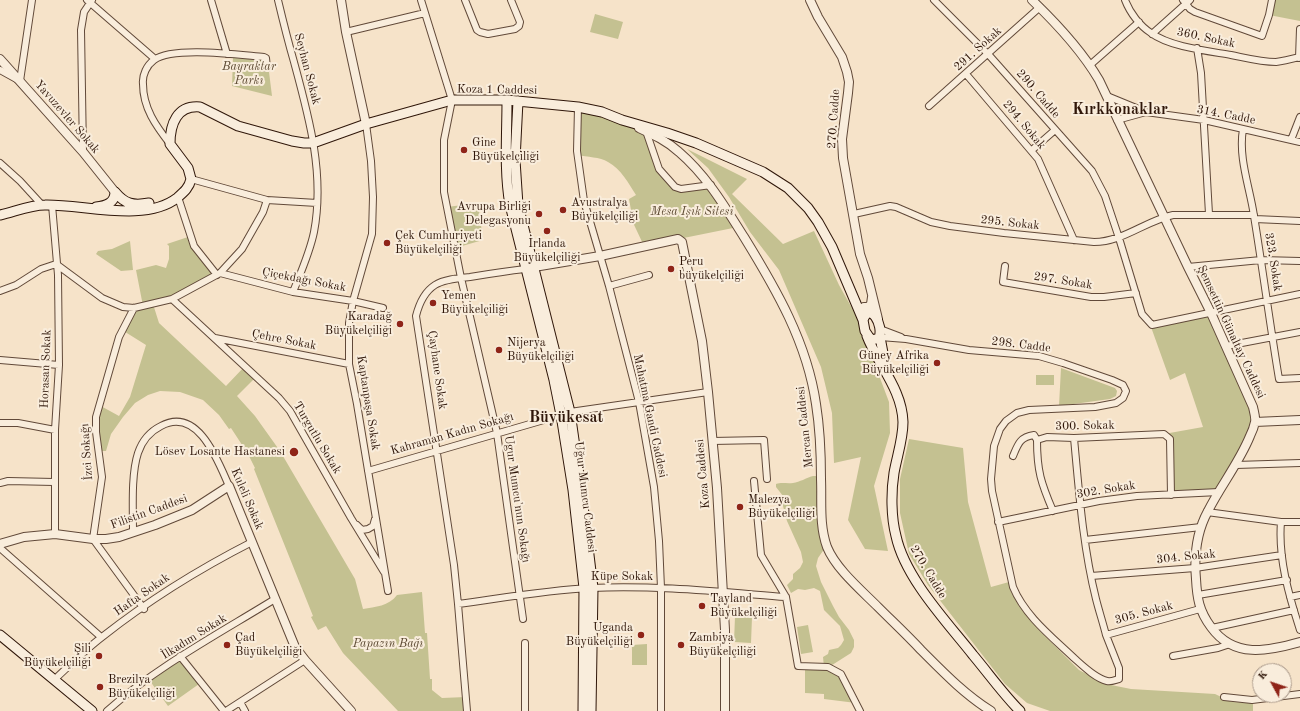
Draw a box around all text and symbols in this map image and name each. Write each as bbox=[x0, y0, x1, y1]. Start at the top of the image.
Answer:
street label: 291. Sokak bbox=[951, 24, 1005, 74]
street label: 360. Sokak bbox=[1175, 25, 1237, 51]
street label: Seyhan Sokak bbox=[291, 32, 323, 106]
park label: Bayraktar Parkı bbox=[222, 60, 276, 88]
street label: 290. Cadde bbox=[1013, 67, 1063, 121]
street label: Yavuzevler Sokak bbox=[31, 77, 103, 157]
street label: Koza 1 Caddesi bbox=[457, 82, 537, 98]
street label: 270. Cadde bbox=[825, 89, 843, 149]
street label: 294. Sokak bbox=[999, 98, 1049, 152]
district label: Kırkkonaklar bbox=[1072, 100, 1168, 120]
street label: 314. Cadde bbox=[1195, 102, 1257, 128]
place label: Gine Büyükelçiliği bbox=[472, 136, 539, 164]
marker: Gine Büyükelçiliği bbox=[459, 145, 469, 155]
place label: Avustralya Büyükelçiliği bbox=[571, 196, 638, 224]
place label: Avrupa Birliği Delegasyonu bbox=[457, 200, 531, 228]
marker: Avustralya Büyükelçiliği bbox=[558, 205, 568, 215]
park label: Mesa Işık Sitesi bbox=[651, 205, 733, 219]
marker: Avrupa Birliği Delegasyonu bbox=[534, 209, 544, 219]
street label: 295. Sokak bbox=[980, 213, 1040, 233]
marker: İrlanda Büyükelçiliği bbox=[542, 226, 552, 236]
place label: Çek Cumhuriyeti Büyükelçiliği bbox=[395, 229, 482, 257]
street label: 323. Sokak bbox=[1261, 232, 1285, 292]
place label: İrlanda Büyükelçiliği bbox=[513, 237, 581, 265]
marker: Çek Cumhuriyeti Büyükelçiliği bbox=[382, 238, 392, 248]
place label: Peru büyükelçiliği bbox=[679, 255, 744, 283]
street label: Şemsettin Günaltay Caddesi bbox=[1194, 263, 1268, 401]
marker: Peru büyükelçiliği bbox=[666, 264, 676, 274]
street label: Çiçekdağı Sokak bbox=[261, 265, 347, 295]
street label: 297. Sokak bbox=[1033, 269, 1093, 293]
place label: Yemen Büyükelçiliği bbox=[441, 289, 508, 317]
marker: Yemen Büyükelçiliği bbox=[428, 298, 438, 308]
place label: Karadağ Büyükelçiliği bbox=[325, 310, 392, 338]
marker: Karadağ Büyükelçiliği bbox=[395, 319, 405, 329]
street label: Çehre Sokak bbox=[250, 327, 318, 353]
street label: Horasan Sokak bbox=[37, 329, 55, 409]
street label: Çayhane Sokak bbox=[424, 330, 450, 410]
street label: 298. Cadde bbox=[991, 334, 1051, 356]
place label: Nijerya Büyükelçiliği bbox=[507, 336, 574, 364]
marker: Nijerya Büyükelçiliği bbox=[494, 345, 504, 355]
place label: Güney Afrika Büyükelçiliği bbox=[859, 349, 929, 377]
street label: Mahatma Gandi Caddesi bbox=[630, 353, 670, 479]
street label: Kaptanpaşa Sokak bbox=[353, 354, 383, 452]
marker: Güney Afrika Büyükelçiliği bbox=[932, 358, 942, 368]
street label: Mercan Caddesi bbox=[794, 385, 816, 469]
street label: Turgutlu Sokak bbox=[290, 399, 344, 477]
district label: Büyükesat bbox=[529, 408, 603, 428]
street label: Kahraman Kadın Sokağı bbox=[389, 410, 515, 458]
street label: 300. Sokak bbox=[1055, 418, 1115, 434]
street label: İzci Sokağı bbox=[78, 423, 96, 481]
street label: Ugur Mumcu'nun Sokağı bbox=[501, 434, 533, 564]
street label: Koza Caddesi bbox=[693, 438, 713, 510]
street label: Uğur Mumcu Caddesi bbox=[571, 441, 599, 553]
place label: Lösev Losante Hastanesi bbox=[155, 445, 285, 459]
marker: Lösev Losante Hastanesi bbox=[288, 446, 300, 458]
street label: Kuleli Sokak bbox=[228, 466, 266, 532]
street label: 302. Sokak bbox=[1076, 478, 1136, 502]
street label: Filistin Caddesi bbox=[109, 491, 189, 533]
place label: Malezya Büyükelçiliği bbox=[748, 493, 815, 521]
marker: Malezya Büyükelçiliği bbox=[735, 502, 745, 512]
street label: 270. Cadde bbox=[906, 543, 950, 601]
street label: 304. Sokak bbox=[1156, 547, 1216, 567]
street label: Küpe Sokak bbox=[591, 570, 653, 584]
street label: Hafta Sokak bbox=[111, 571, 173, 619]
place label: Tayland Büyükelçiliği bbox=[710, 592, 777, 620]
street label: 305. Sokak bbox=[1113, 598, 1175, 628]
marker: Tayland Büyükelçiliği bbox=[697, 601, 707, 611]
street label: İlkadım Sokak bbox=[159, 611, 229, 663]
place label: Uganda Büyükelçiliği bbox=[566, 621, 633, 649]
marker: Uganda Büyükelçiliği bbox=[636, 630, 646, 640]
place label: Çad Büyükelçiliği bbox=[235, 631, 302, 659]
place label: Zambiya Büyükelçiliği bbox=[689, 631, 756, 659]
park label: Papazın Bağı bbox=[353, 637, 423, 651]
marker: Çad Büyükelçiliği bbox=[222, 640, 232, 650]
marker: Zambiya Büyükelçiliği bbox=[676, 640, 686, 650]
place label: Şili Büyükelçiliği bbox=[24, 642, 91, 670]
marker: Şili Büyükelçiliği bbox=[94, 651, 104, 661]
north arrow bbox=[1252, 663, 1292, 703]
text: K bbox=[1256, 669, 1270, 682]
place label: Brezilya Büyükelçiliği bbox=[108, 673, 175, 701]
marker: Brezilya Büyükelçiliği bbox=[95, 682, 105, 692]

